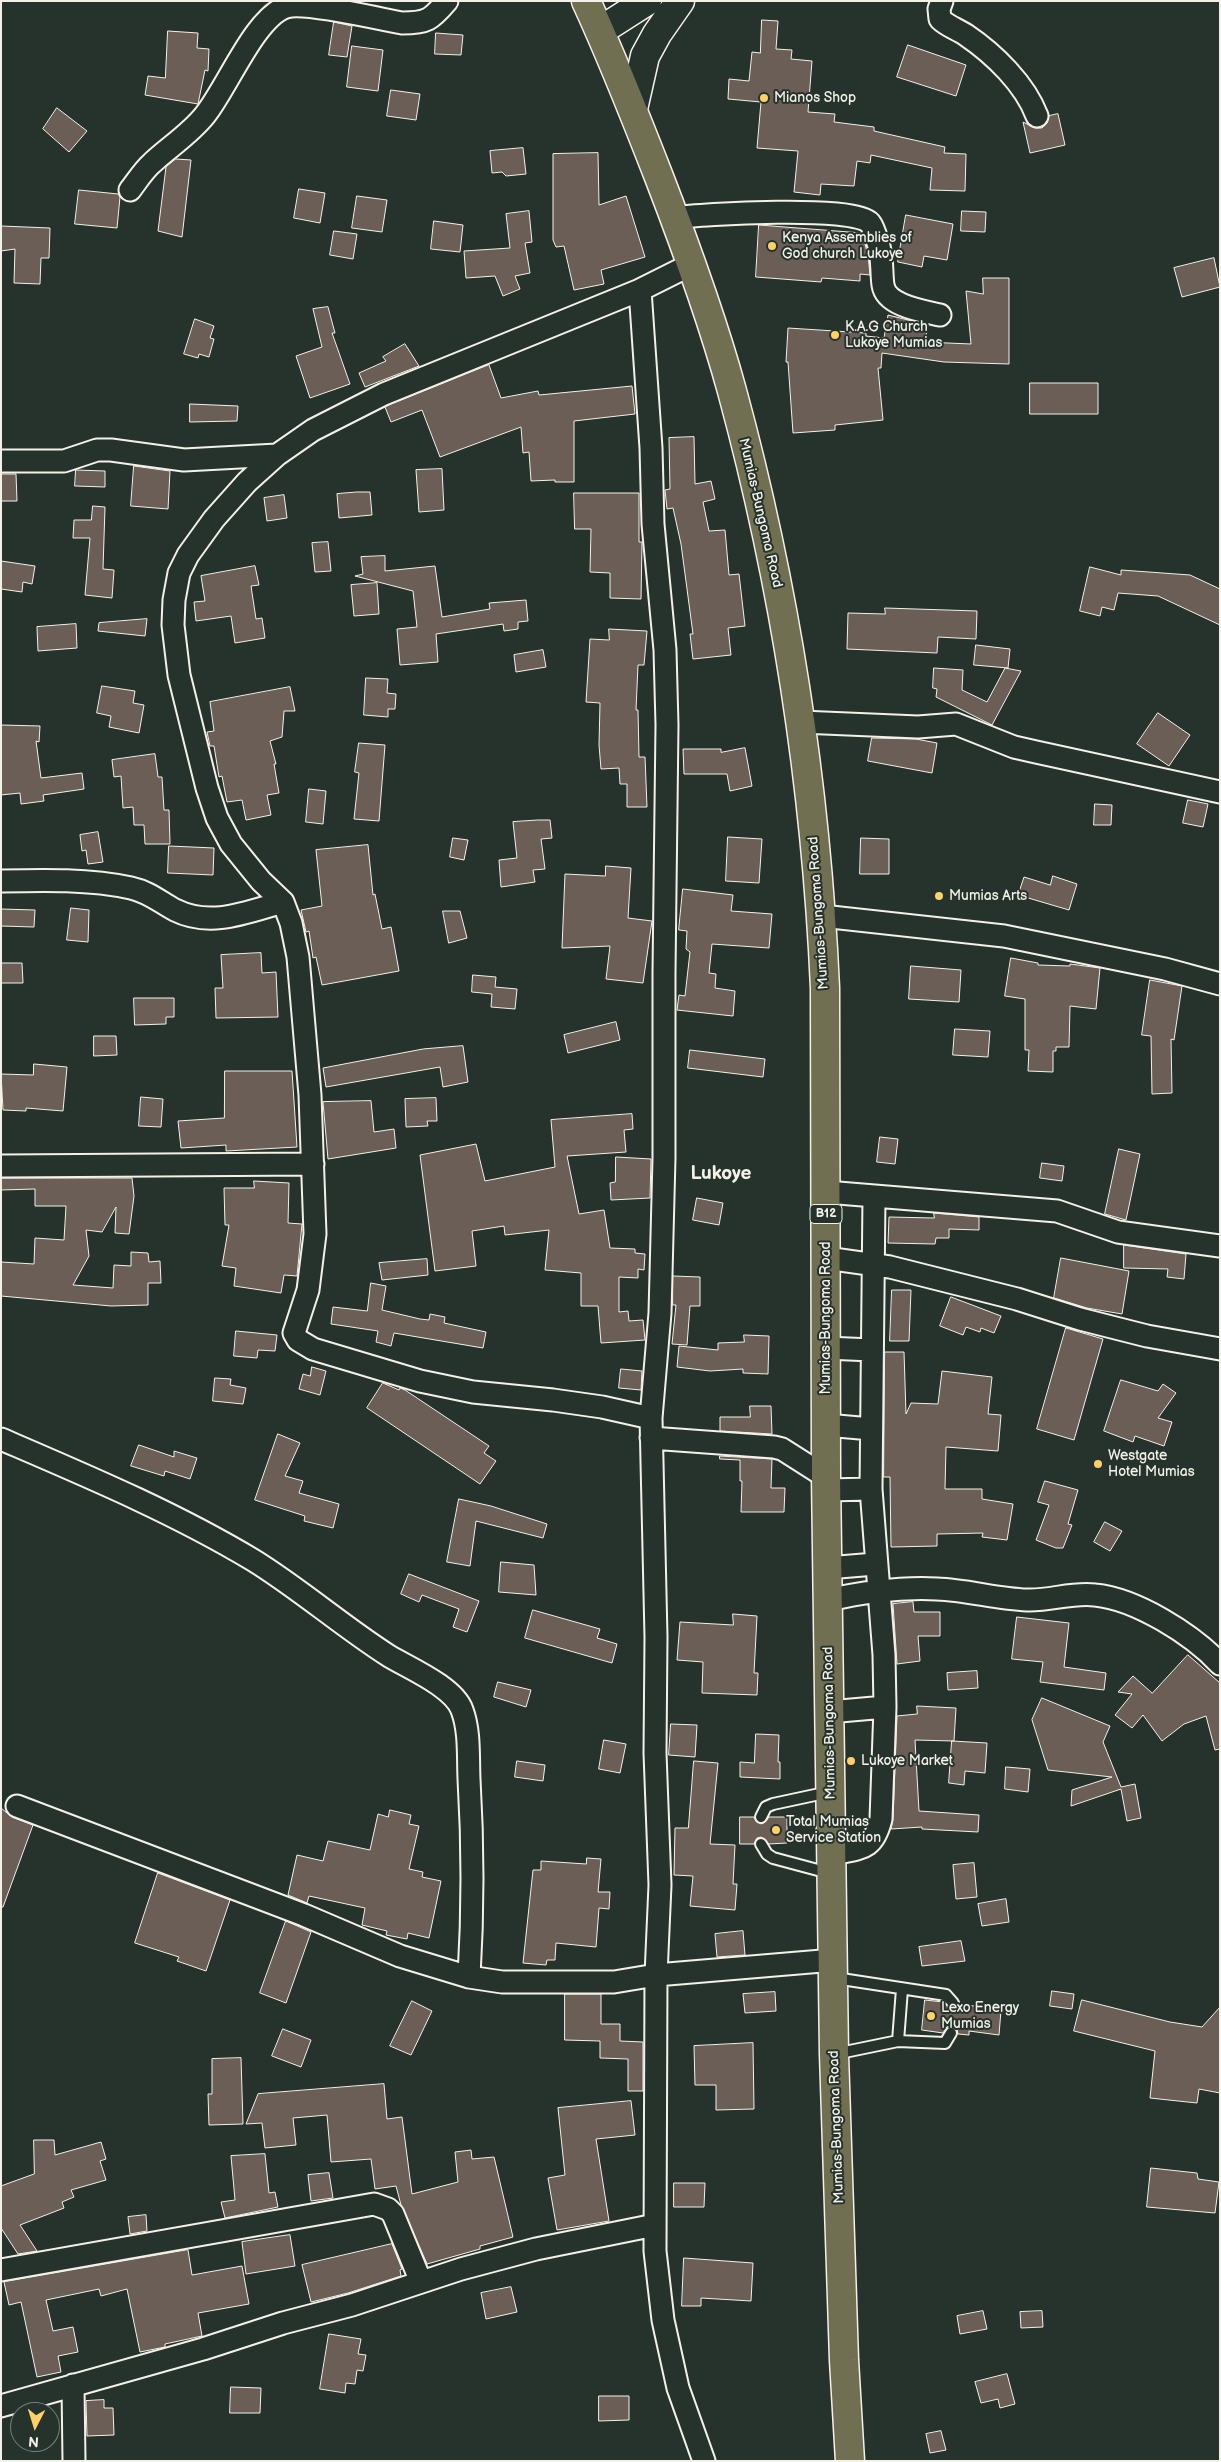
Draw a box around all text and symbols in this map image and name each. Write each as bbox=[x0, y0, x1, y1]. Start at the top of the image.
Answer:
place label: Mianos Shop bbox=[774, 90, 856, 106]
marker: Mianos Shop bbox=[758, 92, 770, 104]
place label: Kenya Assemblies of God church Lukoye bbox=[782, 230, 912, 262]
marker: Kenya Assemblies of God church Lukoye bbox=[766, 240, 778, 252]
place label: K.A.G Church Lukoye Mumias bbox=[845, 319, 942, 352]
marker: K.A.G Church Lukoye Mumias bbox=[829, 329, 841, 341]
street label: Mumias-Bungoma Road bbox=[735, 436, 785, 590]
street label: Mumias-Bungoma Road bbox=[805, 836, 833, 990]
place label: Mumias Arts bbox=[949, 888, 1027, 904]
marker: Mumias Arts bbox=[933, 890, 945, 902]
district label: Lukoye bbox=[691, 1163, 751, 1185]
road number: B12 bbox=[810, 1204, 842, 1224]
street label: Mumias-Bungoma Road bbox=[818, 1241, 834, 1395]
place label: Westgate Hotel Mumias bbox=[1108, 1448, 1195, 1480]
marker: Westgate Hotel Mumias bbox=[1092, 1458, 1104, 1470]
street label: Mumias-Bungoma Road bbox=[820, 1646, 840, 1800]
place label: Lukoye Market bbox=[861, 1753, 953, 1769]
marker: Lukoye Market bbox=[845, 1755, 857, 1767]
place label: Total Mumias Service Station bbox=[786, 1814, 881, 1846]
marker: Total Mumias Service Station bbox=[770, 1824, 782, 1836]
place label: Lexo Energy Mumias bbox=[941, 2000, 1019, 2032]
marker: Lexo Energy Mumias bbox=[925, 2010, 937, 2022]
street label: Mumias-Bungoma Road bbox=[826, 2050, 848, 2204]
north arrow bbox=[10, 2402, 60, 2452]
text: N bbox=[28, 2433, 40, 2450]

